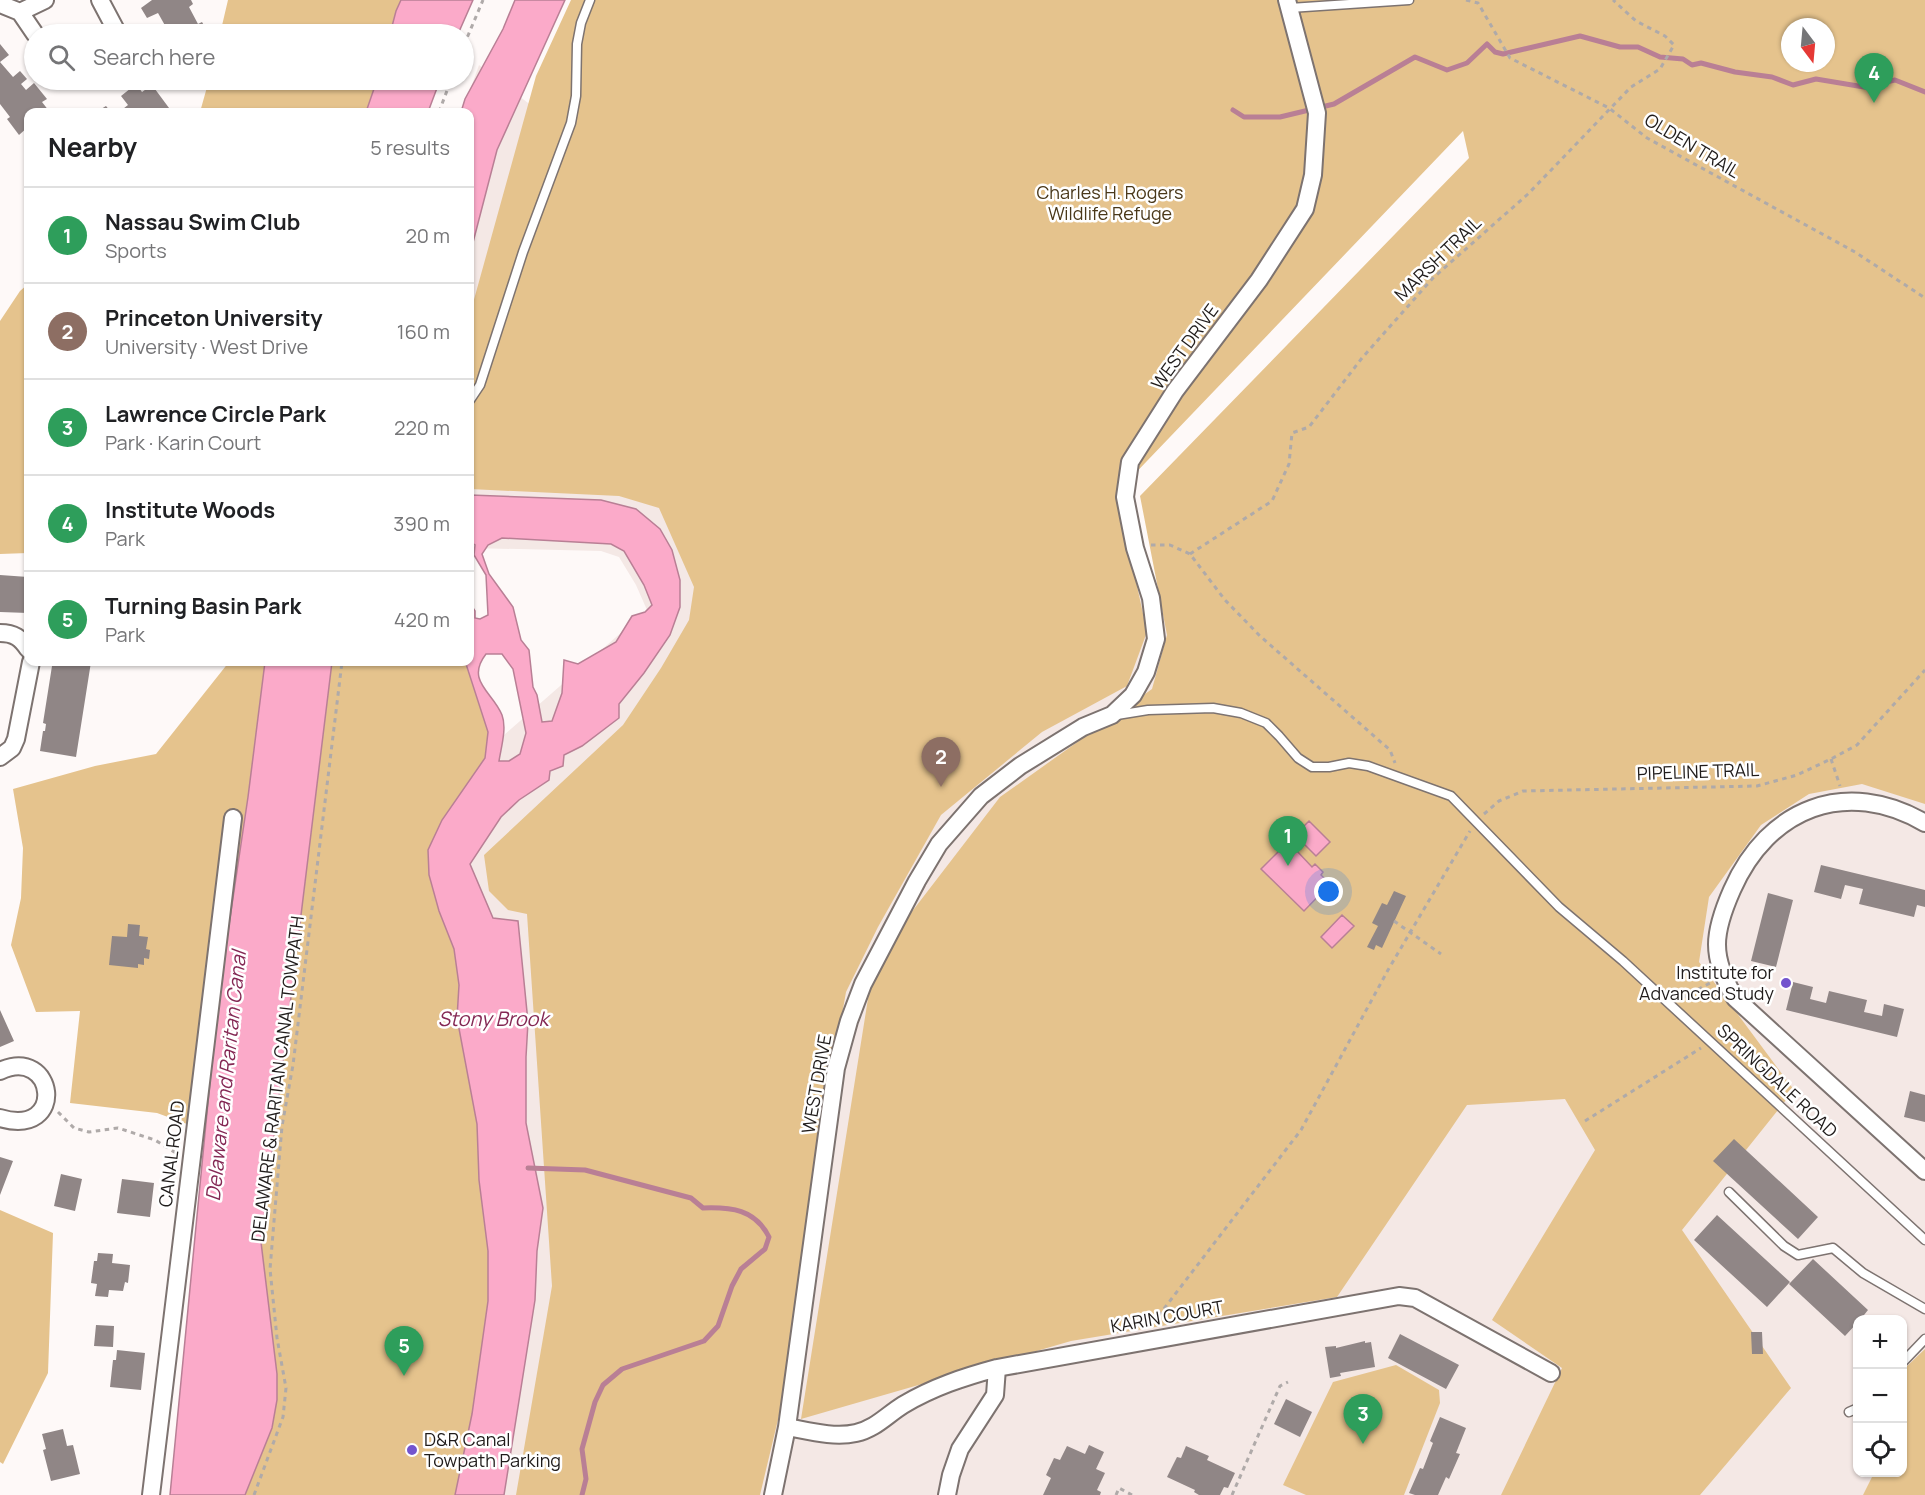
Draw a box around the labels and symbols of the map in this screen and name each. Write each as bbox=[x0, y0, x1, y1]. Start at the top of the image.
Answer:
north arrow bbox=[1781, 18, 1835, 72]
pin: 4 bbox=[1854, 54, 1894, 103]
street label: OLDEN TRAIL bbox=[1640, 107, 1745, 183]
park label: Charles H. Rogers Wildlife Refuge bbox=[1036, 180, 1184, 225]
street label: MARSH TRAIL bbox=[1389, 211, 1486, 306]
street label: WEST DRIVE bbox=[1145, 299, 1223, 394]
pin: 2 bbox=[922, 738, 960, 787]
street label: PIPELINE TRAIL bbox=[1636, 757, 1760, 785]
pin: 1 bbox=[1268, 816, 1308, 866]
your location bbox=[1314, 877, 1343, 906]
street label: DELAWARE & RARITAN CANAL TOWPATH bbox=[245, 915, 309, 1243]
water label: Delaware and Raritan Canal bbox=[199, 947, 252, 1202]
place label: Institute for Advanced Study bbox=[1639, 960, 1774, 1005]
marker: Institute for Advanced Study bbox=[1779, 976, 1793, 990]
water label: Stony Brook bbox=[438, 1005, 551, 1032]
street label: SPRINGDALE ROAD bbox=[1712, 1018, 1843, 1142]
street label: WEST DRIVE bbox=[795, 1032, 837, 1135]
street label: CANAL ROAD bbox=[153, 1099, 189, 1208]
street label: KARIN COURT bbox=[1109, 1294, 1225, 1338]
pin: 5 bbox=[384, 1326, 424, 1376]
pin: 3 bbox=[1344, 1394, 1382, 1444]
place label: D&R Canal Towpath Parking bbox=[424, 1427, 561, 1472]
marker: D&R Canal Towpath Parking bbox=[405, 1443, 419, 1457]

